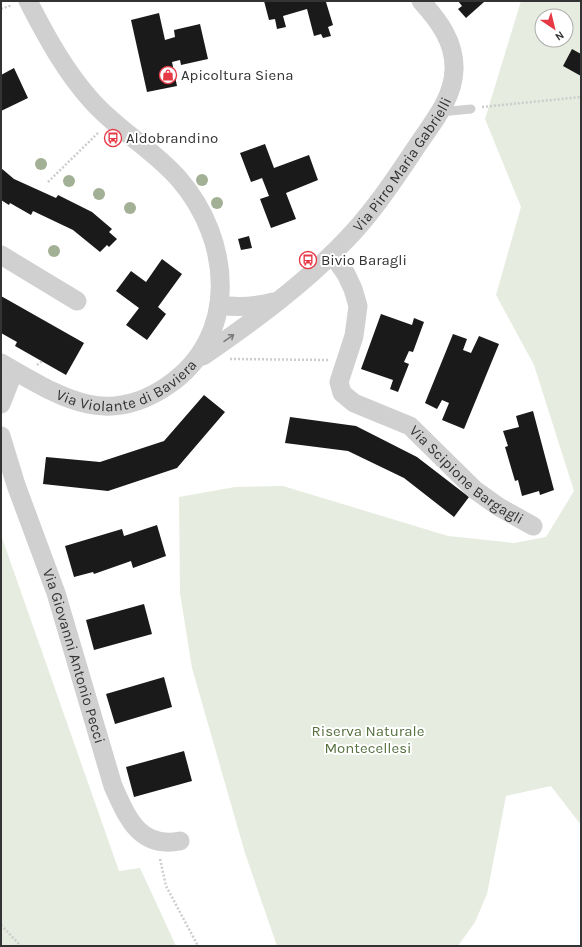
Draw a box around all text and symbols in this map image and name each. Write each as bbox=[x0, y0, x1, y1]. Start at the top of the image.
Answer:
north arrow bbox=[534, 8, 574, 48]
text: N bbox=[552, 28, 566, 43]
shop icon: Apicoltura Siena bbox=[158, 65, 178, 85]
place label: Apicoltura Siena bbox=[181, 66, 294, 84]
street label: Via Pirro Maria Gabrielli bbox=[349, 94, 455, 235]
bus stop icon: Aldobrandino bbox=[103, 128, 123, 148]
place label: Aldobrandino bbox=[126, 129, 218, 147]
bus stop icon: Bivio Baragli bbox=[298, 250, 318, 270]
place label: Bivio Baragli bbox=[321, 251, 407, 269]
one-way arrow bbox=[223, 334, 234, 342]
street label: Via Violante di Baviera bbox=[54, 356, 201, 415]
street label: Via Scipione Bargagli bbox=[406, 422, 527, 528]
street label: Via Giovanni Antonio Pecci bbox=[39, 566, 109, 746]
park label: Riserva Naturale Montecellesi bbox=[312, 722, 424, 757]

